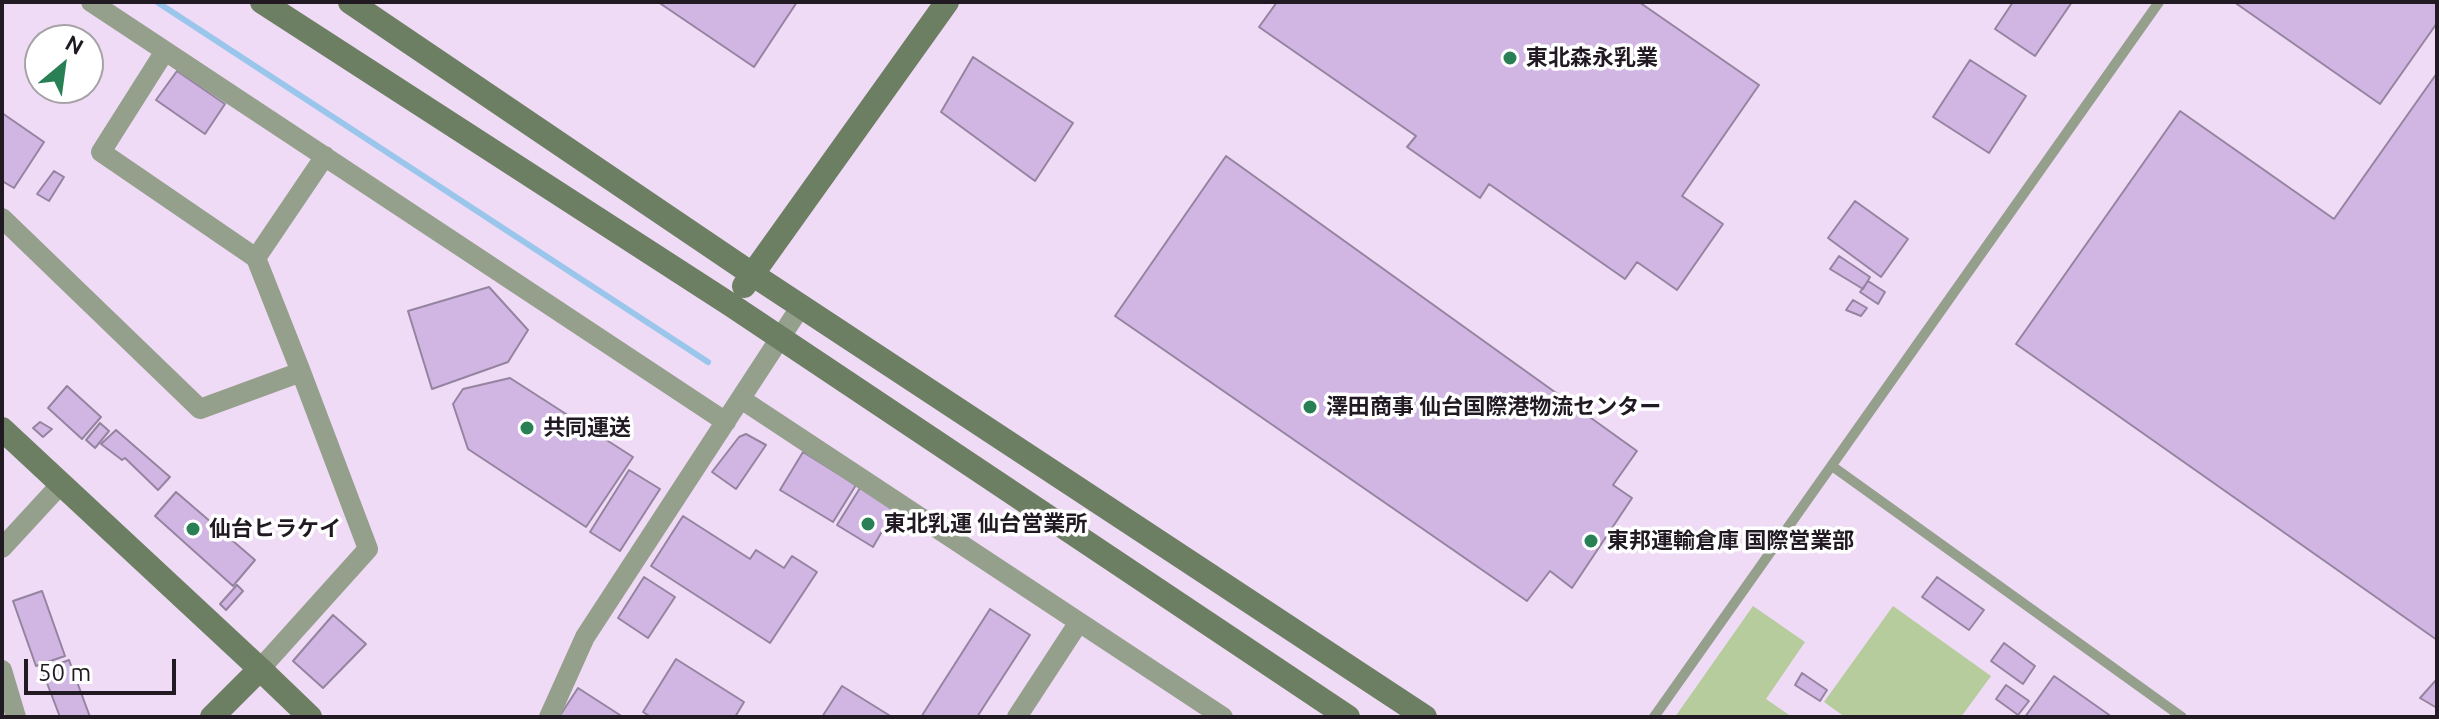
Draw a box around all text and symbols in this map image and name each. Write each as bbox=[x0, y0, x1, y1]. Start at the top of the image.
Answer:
north arrow bbox=[24, 24, 104, 104]
text: N bbox=[62, 29, 88, 59]
place label: 東北森永乳業 bbox=[1526, 45, 1658, 71]
marker: 東北森永乳業 bbox=[1501, 49, 1519, 67]
place label: 澤田商事 仙台国際港物流センター bbox=[1326, 394, 1661, 420]
marker: 澤田商事 仙台国際港物流センター bbox=[1301, 398, 1319, 416]
place label: 共同運送 bbox=[543, 415, 631, 441]
marker: 共同運送 bbox=[518, 419, 536, 437]
place label: 東北乳運 仙台営業所 bbox=[884, 511, 1087, 537]
marker: 東北乳運 仙台営業所 bbox=[859, 515, 877, 533]
place label: 仙台ヒラケイ bbox=[209, 516, 341, 542]
marker: 仙台ヒラケイ bbox=[184, 520, 202, 538]
place label: 東邦運輸倉庫 国際営業部 bbox=[1607, 528, 1854, 554]
marker: 東邦運輸倉庫 国際営業部 bbox=[1582, 532, 1600, 550]
scale bar bbox=[28, 643, 180, 693]
text: 50 m bbox=[38, 659, 91, 686]

